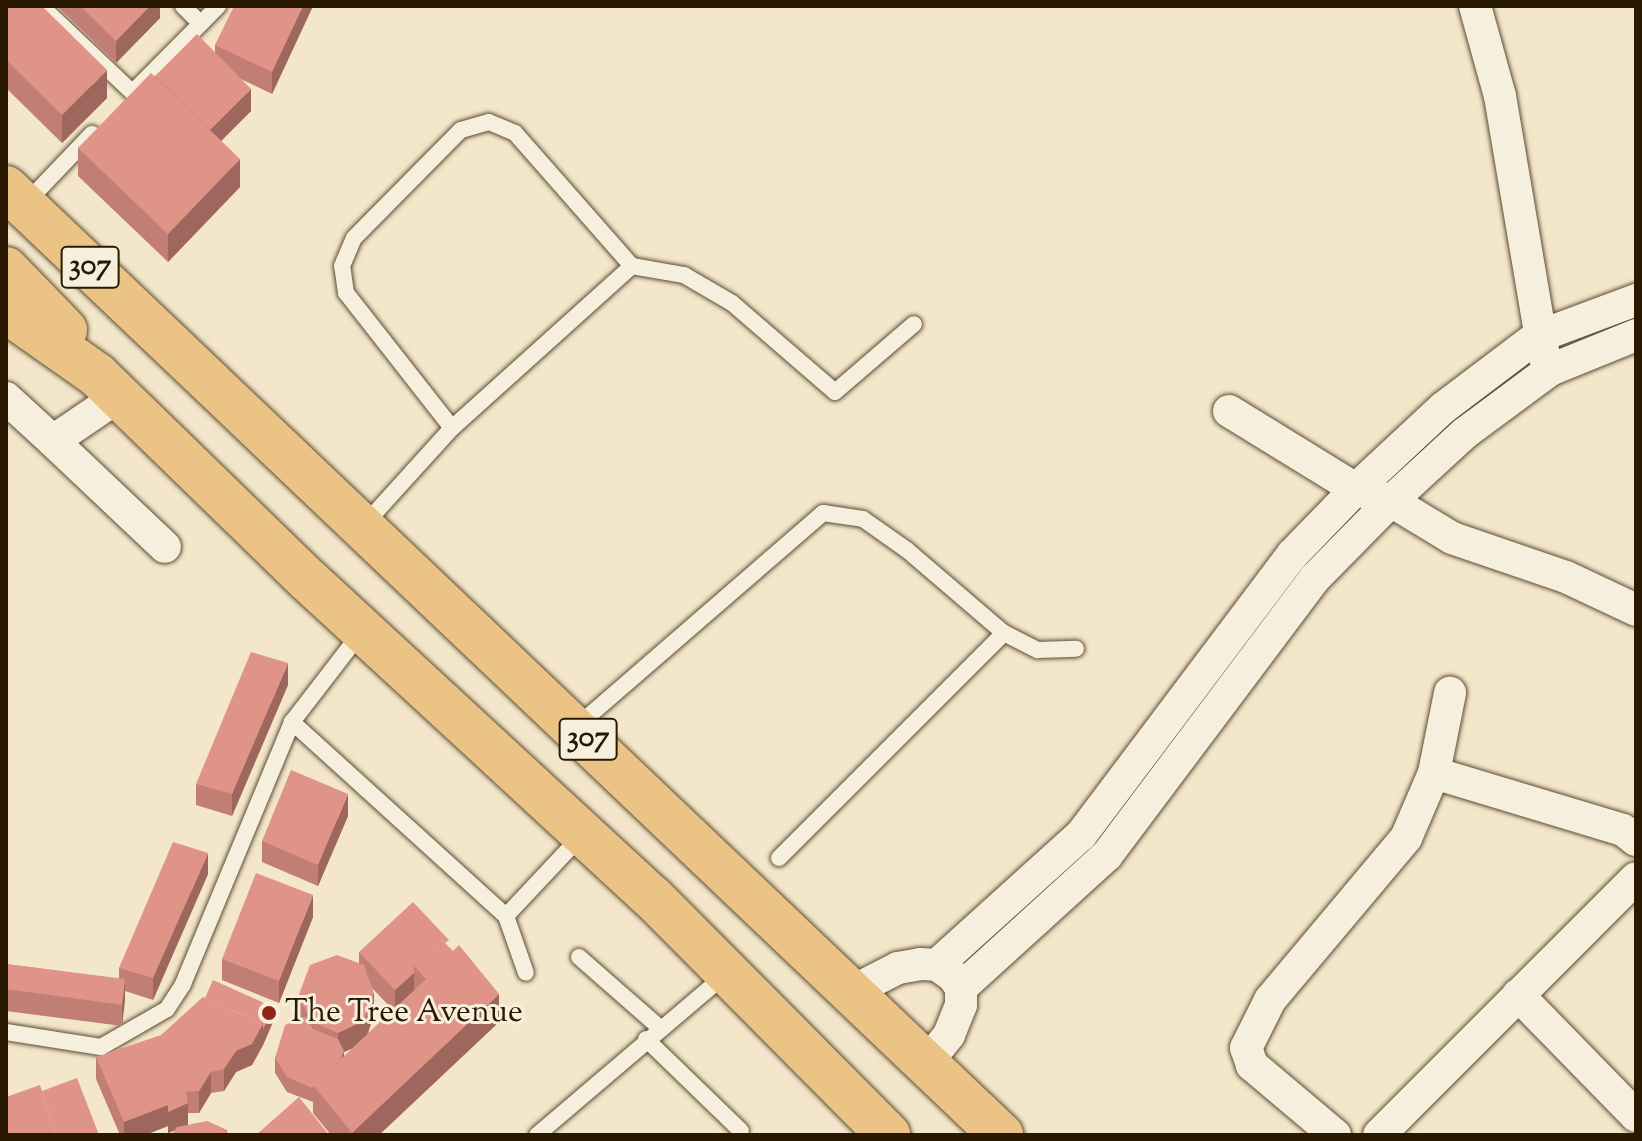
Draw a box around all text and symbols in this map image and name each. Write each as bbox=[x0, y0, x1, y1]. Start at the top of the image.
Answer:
road number: 307 bbox=[60, 241, 120, 293]
road number: 307 bbox=[558, 713, 618, 765]
place label: The Tree Avenue bbox=[285, 994, 523, 1032]
marker: The Tree Avenue bbox=[260, 1004, 278, 1022]

